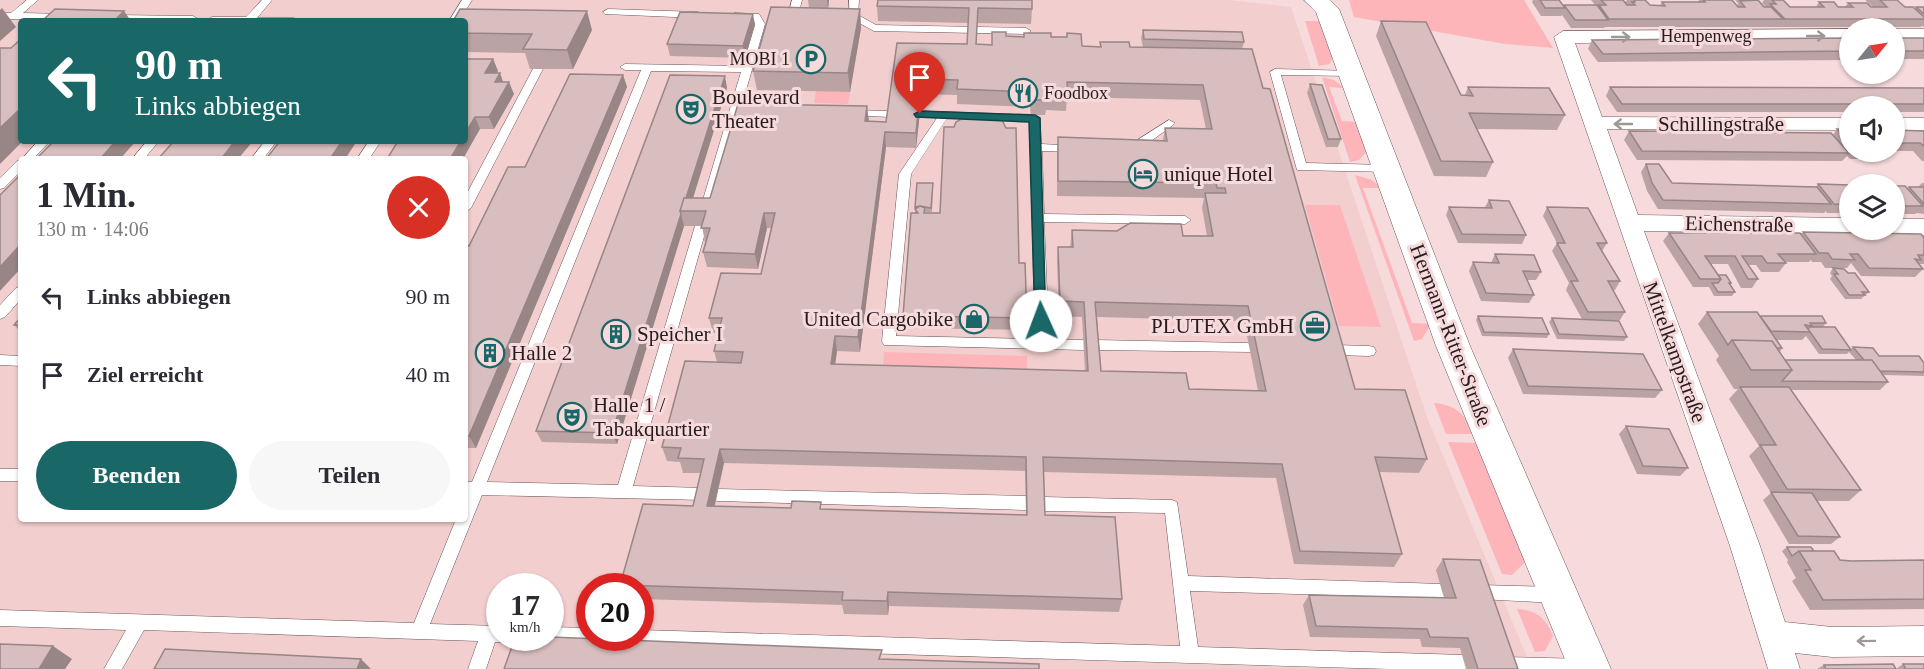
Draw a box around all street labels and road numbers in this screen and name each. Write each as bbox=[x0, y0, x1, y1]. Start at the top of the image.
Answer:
street label: Hempenweg bbox=[1661, 26, 1751, 46]
street label: Schillingstraße bbox=[1658, 112, 1784, 136]
street label: Eichenstraße bbox=[1685, 211, 1793, 237]
street label: Hermann-Ritter-Straße bbox=[1405, 241, 1497, 429]
street label: Mittelkampstraße bbox=[1638, 278, 1712, 426]

